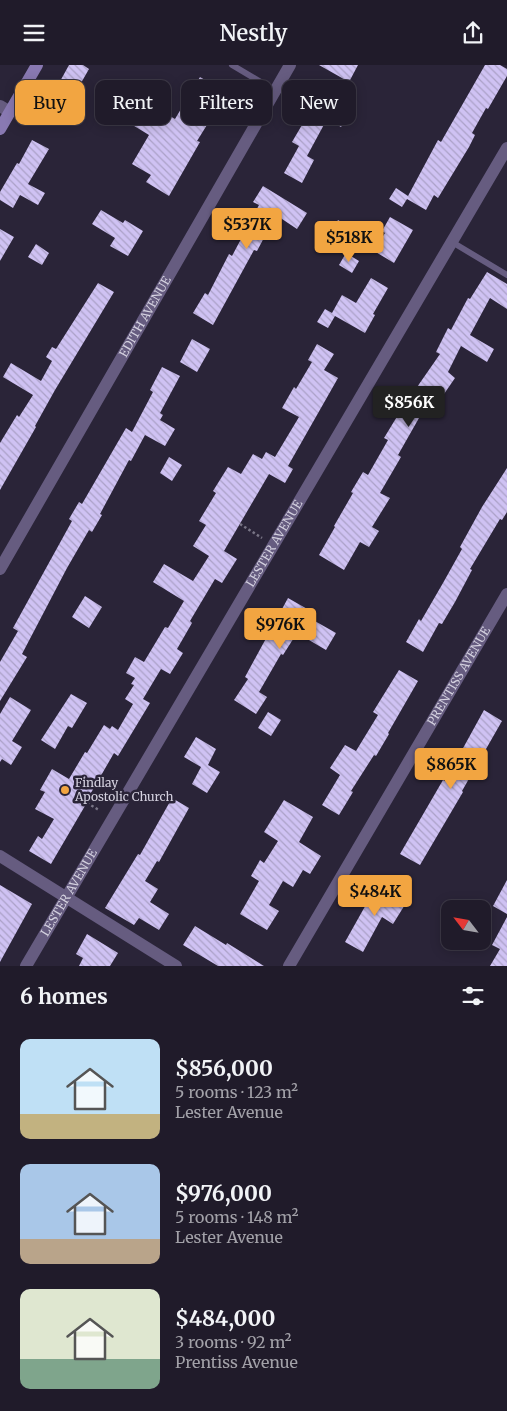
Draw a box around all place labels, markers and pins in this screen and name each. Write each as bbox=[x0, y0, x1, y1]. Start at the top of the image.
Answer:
pin: $537K bbox=[212, 207, 282, 250]
pin: $518K bbox=[314, 221, 384, 263]
pin: $856K bbox=[374, 385, 444, 428]
pin: $976K bbox=[245, 607, 315, 650]
pin: $865K bbox=[416, 747, 486, 790]
place label: Findlay Apostolic Church bbox=[74, 775, 174, 804]
marker: Findlay Apostolic Church bbox=[59, 784, 71, 796]
pin: $484K bbox=[340, 875, 410, 917]

